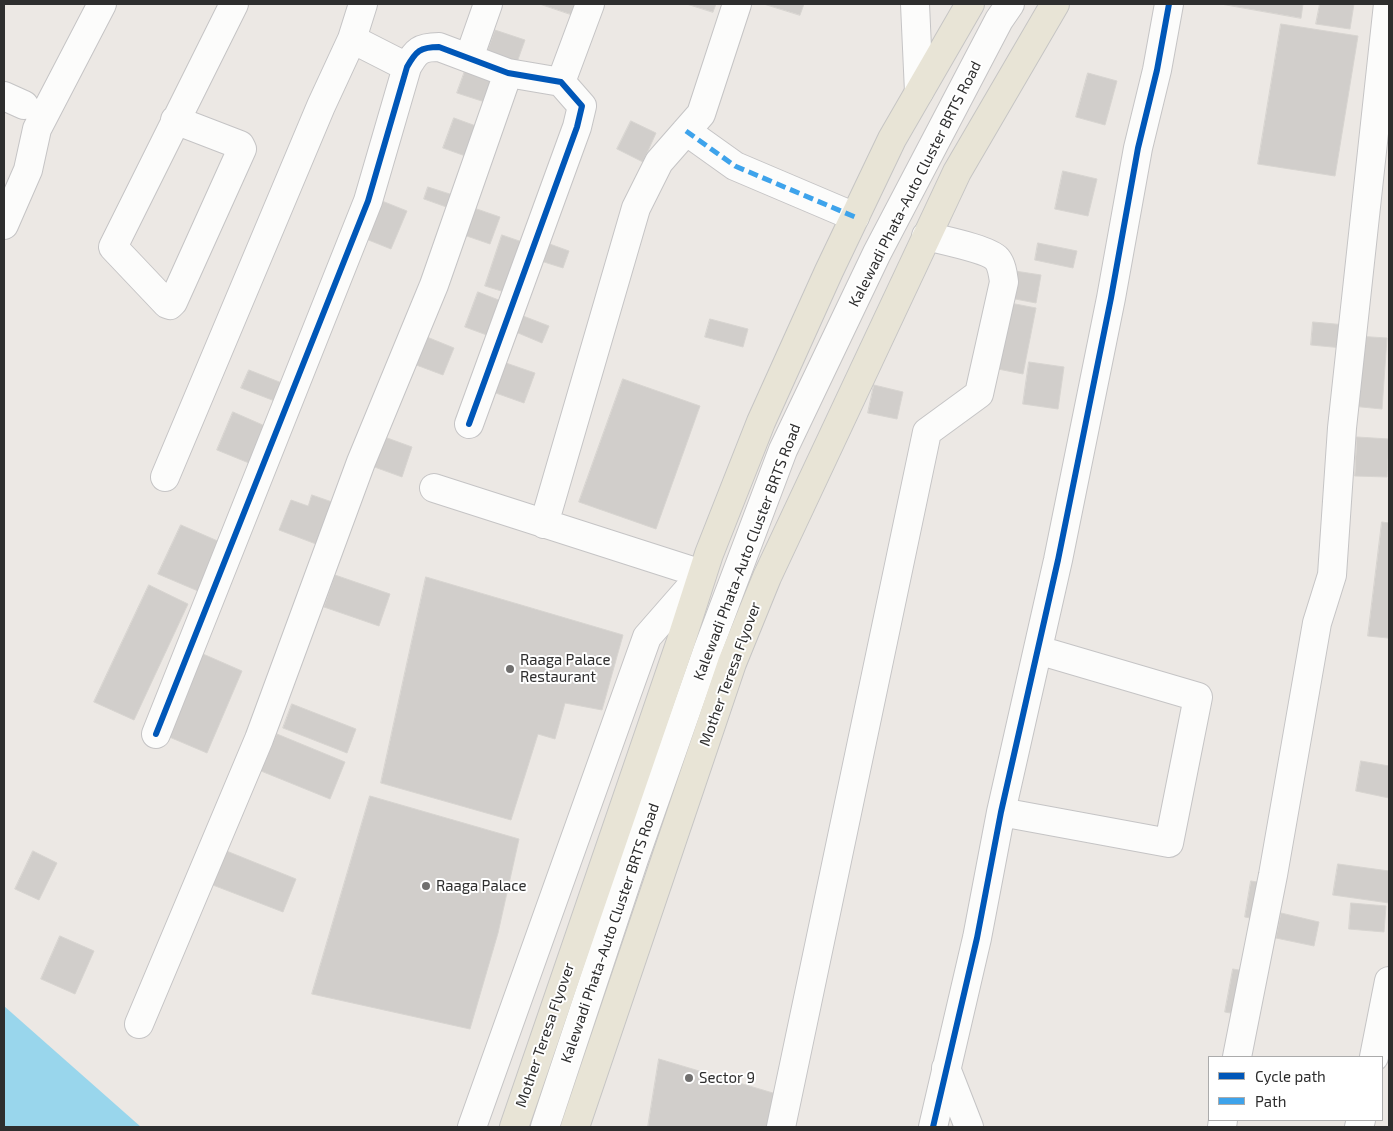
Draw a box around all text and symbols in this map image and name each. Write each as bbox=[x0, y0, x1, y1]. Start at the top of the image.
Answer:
street label: Kalewadi Phata-Auto Cluster BRTS Road bbox=[845, 58, 985, 310]
street label: Kalewadi Phata-Auto Cluster BRTS Road bbox=[690, 421, 804, 683]
street label: Mother Teresa Flyover bbox=[696, 599, 764, 749]
place label: Raaga Palace Restaurant bbox=[520, 651, 611, 686]
marker: Raaga Palace Restaurant bbox=[504, 663, 516, 675]
street label: Kalewadi Phata-Auto Cluster BRTS Road bbox=[557, 801, 663, 1065]
place label: Raaga Palace bbox=[436, 877, 527, 895]
marker: Raaga Palace bbox=[420, 880, 432, 892]
street label: Mother Teresa Flyover bbox=[512, 960, 578, 1110]
legend bbox=[1208, 1056, 1383, 1121]
text: Cycle path bbox=[1255, 1067, 1326, 1085]
place label: Sector 9 bbox=[699, 1069, 755, 1087]
marker: Sector 9 bbox=[683, 1072, 695, 1084]
text: Path bbox=[1255, 1092, 1286, 1110]

